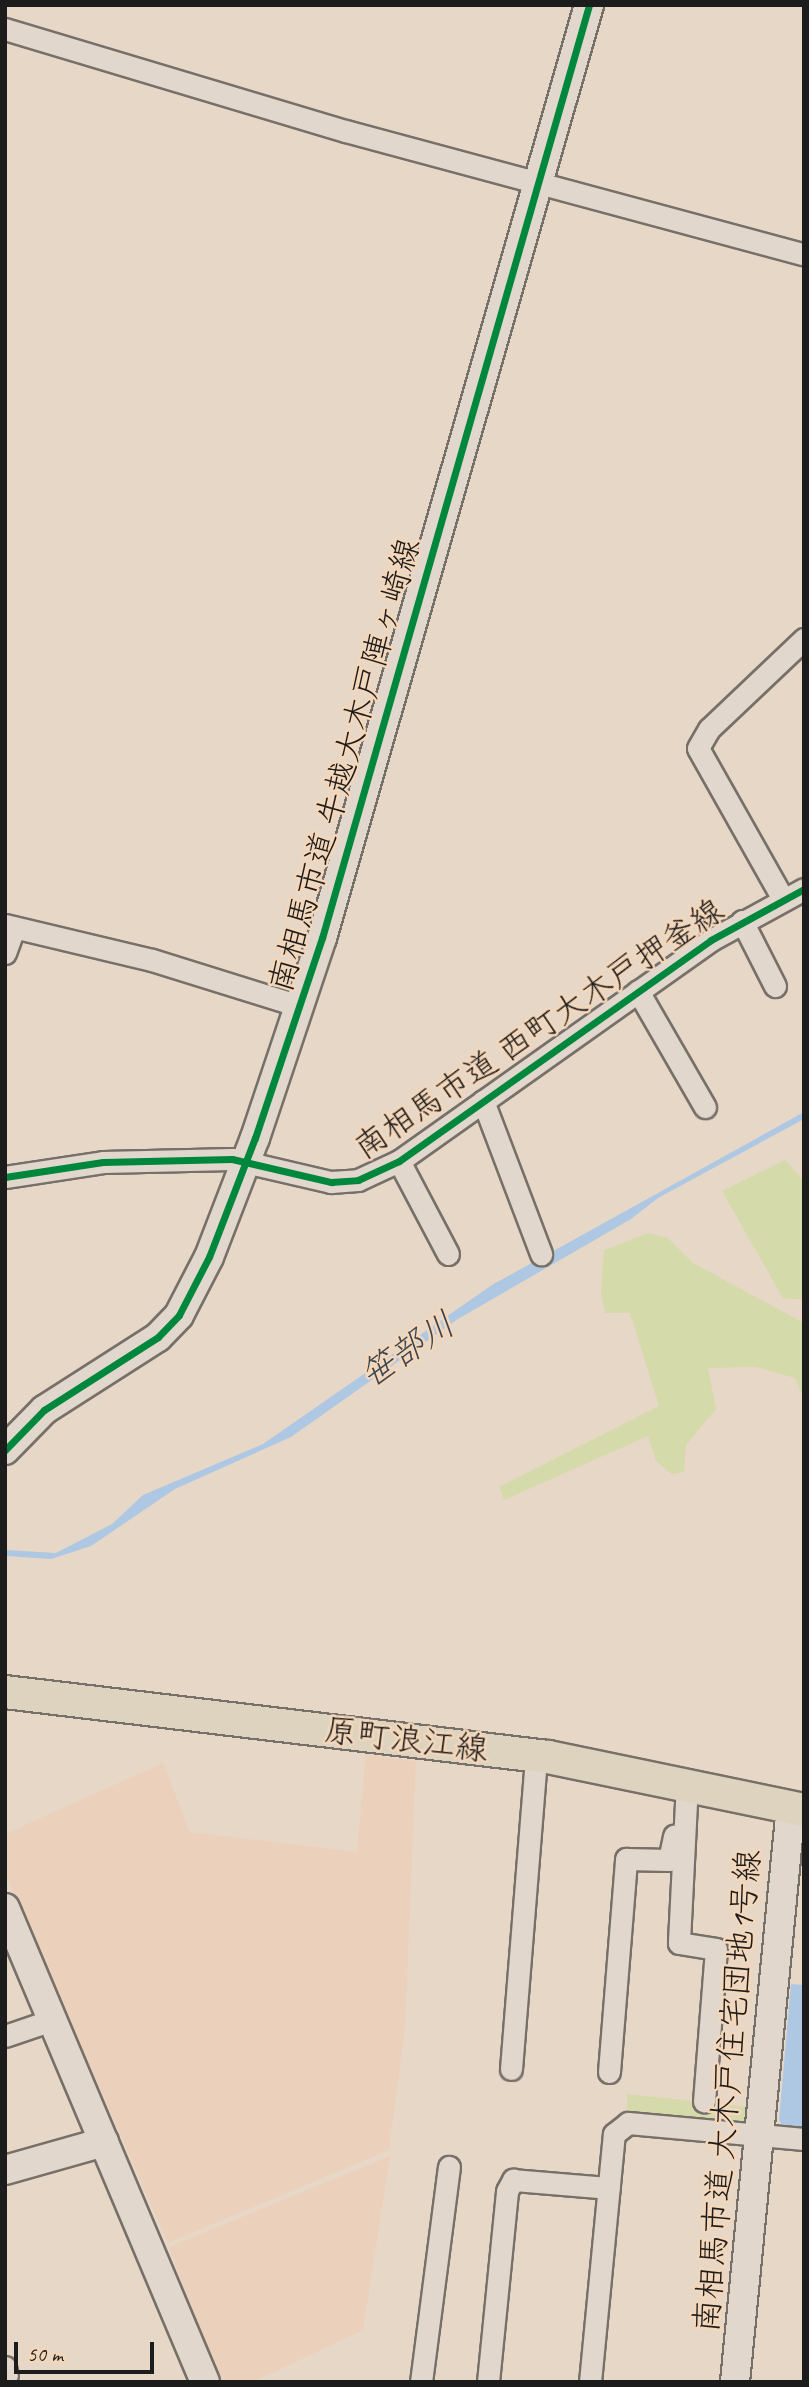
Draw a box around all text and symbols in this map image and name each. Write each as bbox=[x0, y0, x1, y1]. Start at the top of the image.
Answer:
street label: 南相馬市道 牛越大木戸陣ヶ崎線 bbox=[261, 534, 429, 996]
street label: 南相馬市道 西町大木戸押釜線 bbox=[347, 890, 731, 1168]
water label: 笹部川 bbox=[353, 1303, 463, 1397]
street label: 原町浪江線 bbox=[322, 1710, 490, 1770]
street label: 南相馬市道 大木戸住宅団地1号線 bbox=[687, 1848, 769, 2334]
scale bar bbox=[18, 2328, 158, 2372]
text: 50 m bbox=[27, 2341, 63, 2367]

